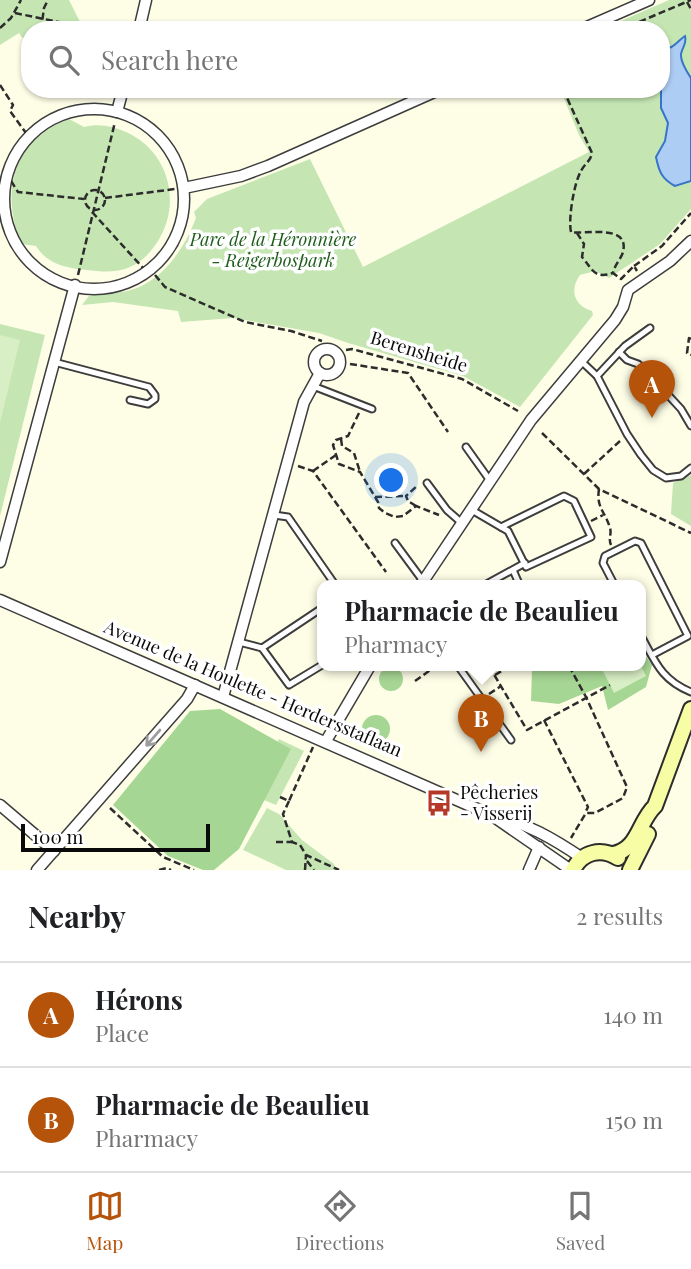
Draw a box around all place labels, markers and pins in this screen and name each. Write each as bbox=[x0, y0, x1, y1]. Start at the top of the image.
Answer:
pin: A bbox=[629, 360, 675, 418]
pin: B bbox=[458, 694, 504, 752]
place label: Pêcheries - Visserij bbox=[460, 780, 538, 825]
bus stop icon: Pêcheries - Visserij bbox=[424, 788, 454, 818]

